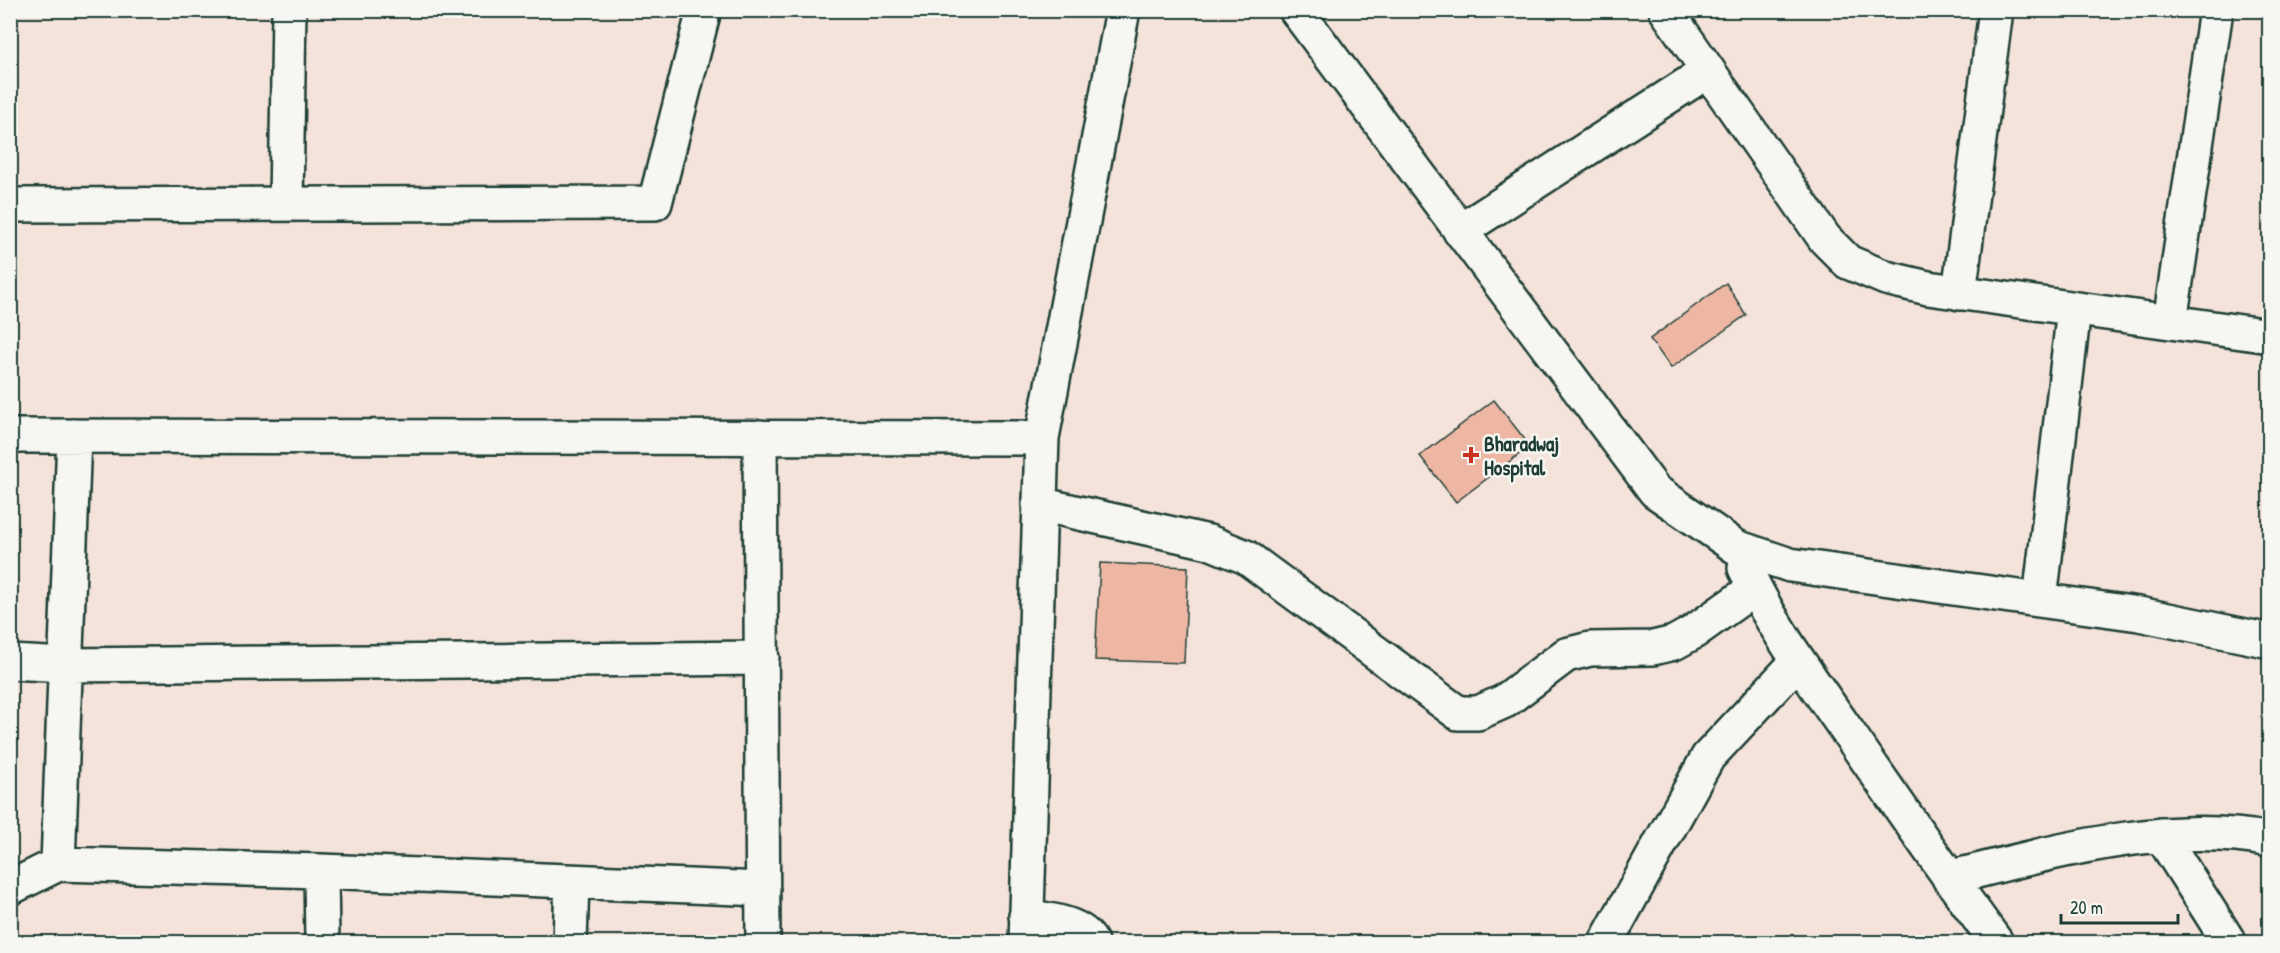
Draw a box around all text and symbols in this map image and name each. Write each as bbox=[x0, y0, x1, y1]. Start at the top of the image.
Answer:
place label: Bharadwaj Hospital bbox=[1484, 429, 1559, 483]
marker: Bharadwaj Hospital bbox=[1462, 446, 1480, 464]
scale bar bbox=[2061, 887, 2178, 925]
text: 20 m bbox=[2070, 895, 2103, 920]

